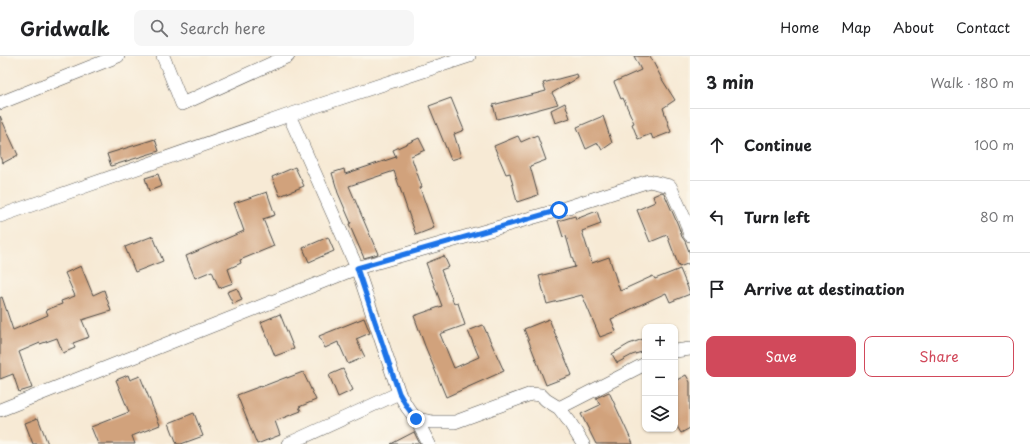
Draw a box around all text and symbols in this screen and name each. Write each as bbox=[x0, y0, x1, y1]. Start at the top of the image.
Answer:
search box bbox=[134, 10, 414, 46]
text: Gridwalk bbox=[20, 14, 110, 42]
text: Search here bbox=[180, 16, 265, 39]
icon: search bbox=[148, 17, 170, 39]
text: Home bbox=[780, 17, 819, 38]
text: Map bbox=[841, 17, 871, 38]
text: About bbox=[893, 17, 934, 38]
text: Contact bbox=[956, 17, 1010, 38]
text: 3 min bbox=[706, 69, 754, 95]
text: Walk · 180 m bbox=[931, 73, 1014, 92]
text: Continue bbox=[744, 133, 812, 156]
icon: ahead bbox=[706, 134, 728, 156]
text: 100 m bbox=[974, 135, 1014, 154]
route start bbox=[550, 201, 568, 219]
text: Turn left bbox=[744, 205, 810, 228]
icon: left bbox=[706, 206, 728, 228]
text: 80 m bbox=[980, 207, 1014, 226]
text: Arrive at destination bbox=[744, 277, 905, 300]
icon: arrive bbox=[706, 278, 728, 300]
map controls bbox=[642, 324, 678, 432]
button: + bbox=[642, 324, 678, 360]
button: Save bbox=[706, 336, 856, 377]
button: Share bbox=[864, 336, 1014, 377]
button: − bbox=[642, 360, 678, 396]
button: layers bbox=[642, 396, 678, 432]
route end bbox=[407, 410, 425, 428]

